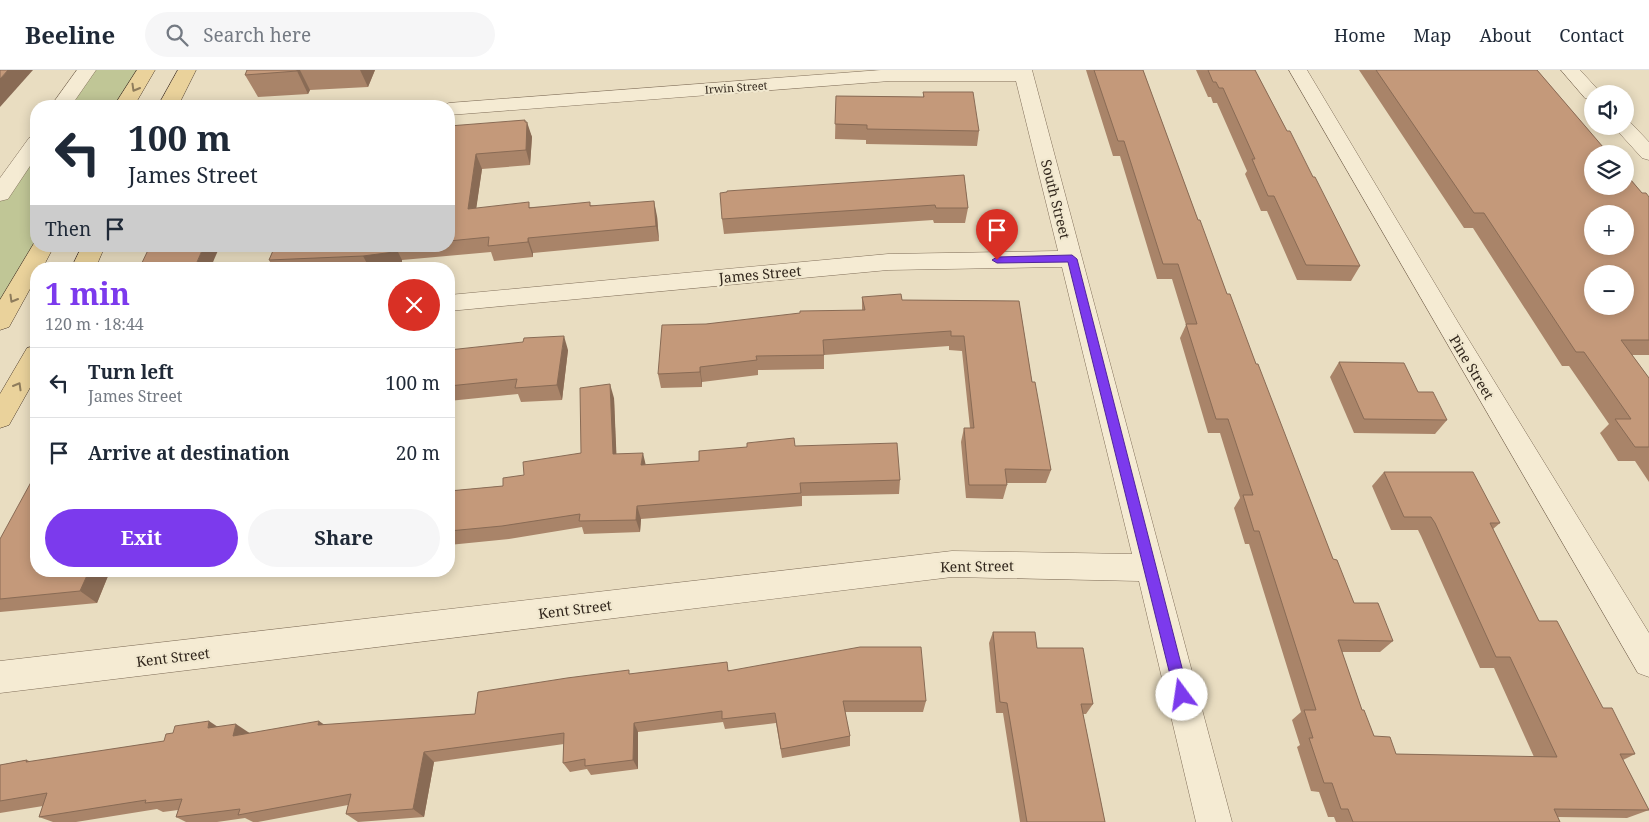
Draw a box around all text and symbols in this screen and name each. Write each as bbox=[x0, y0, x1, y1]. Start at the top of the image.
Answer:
search box bbox=[145, 12, 495, 57]
text: Beeline bbox=[25, 18, 115, 51]
icon: search bbox=[163, 21, 191, 49]
text: Search here bbox=[203, 22, 311, 48]
text: Home bbox=[1334, 23, 1385, 47]
text: Map bbox=[1413, 23, 1451, 47]
text: About bbox=[1479, 23, 1531, 47]
text: Contact bbox=[1559, 23, 1624, 47]
street label: Irwin Street bbox=[704, 77, 768, 97]
one-way arrow bbox=[131, 83, 141, 92]
map controls bbox=[1584, 85, 1634, 315]
button: sound bbox=[1584, 85, 1634, 135]
text: 100 m bbox=[128, 114, 231, 161]
icon: left bbox=[45, 120, 110, 185]
button: layers bbox=[1584, 145, 1634, 195]
street label: South Street bbox=[1037, 157, 1075, 241]
text: James Street bbox=[128, 159, 258, 189]
button: + bbox=[1584, 205, 1634, 255]
pin bbox=[976, 209, 1018, 260]
icon: arrive bbox=[101, 215, 129, 243]
text: Then bbox=[45, 216, 91, 242]
icon: arrive bbox=[983, 216, 1011, 244]
street label: James Street bbox=[717, 261, 802, 287]
button: − bbox=[1584, 265, 1634, 315]
text: 1 min bbox=[45, 273, 130, 314]
button: close bbox=[388, 279, 440, 331]
one-way arrow bbox=[9, 293, 19, 302]
text: 120 m · 18:44 bbox=[45, 313, 144, 335]
street label: Pine Street bbox=[1445, 331, 1499, 403]
text: Turn left bbox=[88, 359, 174, 385]
icon: left bbox=[45, 369, 73, 397]
text: 100 m bbox=[385, 370, 440, 396]
one-way arrow bbox=[12, 383, 22, 392]
text: James Street bbox=[88, 385, 182, 407]
icon: arrive bbox=[45, 439, 73, 467]
text: Arrive at destination bbox=[88, 440, 290, 466]
text: 20 m bbox=[396, 440, 440, 466]
button: Exit bbox=[45, 509, 238, 567]
button: Share bbox=[248, 509, 440, 567]
street label: Kent Street bbox=[940, 556, 1014, 576]
street label: Kent Street bbox=[537, 595, 613, 623]
street label: Kent Street bbox=[135, 643, 211, 671]
position arrow bbox=[1155, 668, 1207, 720]

